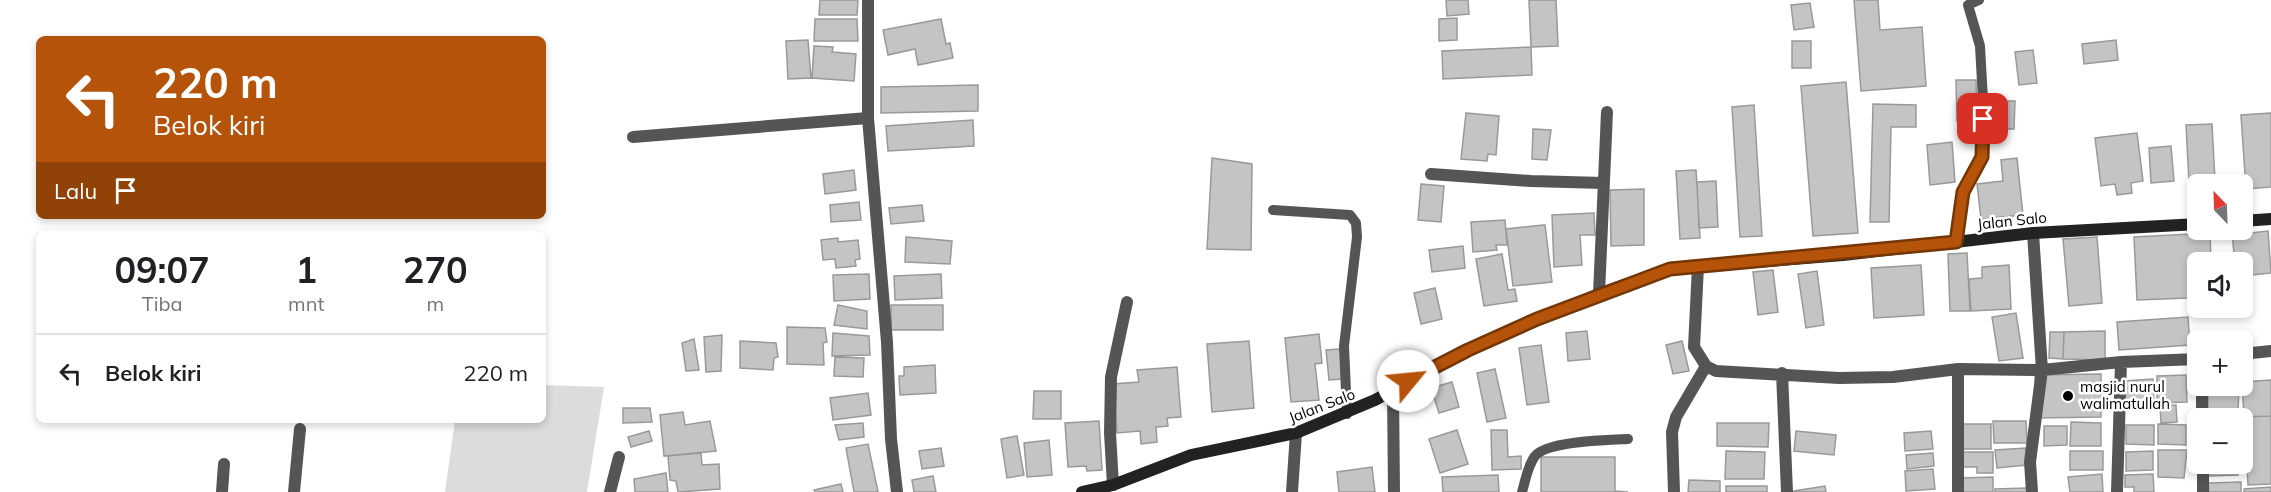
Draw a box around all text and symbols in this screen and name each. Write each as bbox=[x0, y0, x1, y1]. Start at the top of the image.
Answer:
text: 220 m bbox=[153, 56, 278, 109]
icon: left bbox=[54, 60, 132, 138]
pin bbox=[1957, 93, 2008, 144]
icon: arrive bbox=[1966, 102, 1999, 135]
text: Belok kiri bbox=[153, 108, 265, 142]
icon: arrive bbox=[109, 174, 142, 207]
north arrow bbox=[2187, 174, 2253, 240]
map controls bbox=[2187, 174, 2253, 474]
text: Lalu bbox=[54, 177, 97, 205]
street label: Jalan Salo bbox=[1976, 207, 2048, 234]
text: 09:07 bbox=[114, 247, 210, 292]
text: 1 bbox=[295, 247, 317, 292]
text: 270 bbox=[403, 247, 468, 292]
button: sound bbox=[2187, 252, 2253, 318]
text: Tiba bbox=[142, 291, 182, 316]
text: mnt bbox=[288, 291, 324, 316]
text: m bbox=[426, 291, 444, 316]
button: + bbox=[2187, 330, 2253, 396]
position arrow bbox=[1376, 349, 1440, 413]
icon: left bbox=[54, 357, 87, 390]
text: Belok kiri bbox=[105, 359, 201, 387]
text: 220 m bbox=[463, 359, 528, 387]
place label: masjid nurul walimatullah bbox=[2080, 377, 2170, 413]
street label: Jalan Salo bbox=[1286, 384, 1358, 427]
marker: masjid nurul walimatullah bbox=[2061, 389, 2075, 403]
button: − bbox=[2187, 408, 2253, 474]

